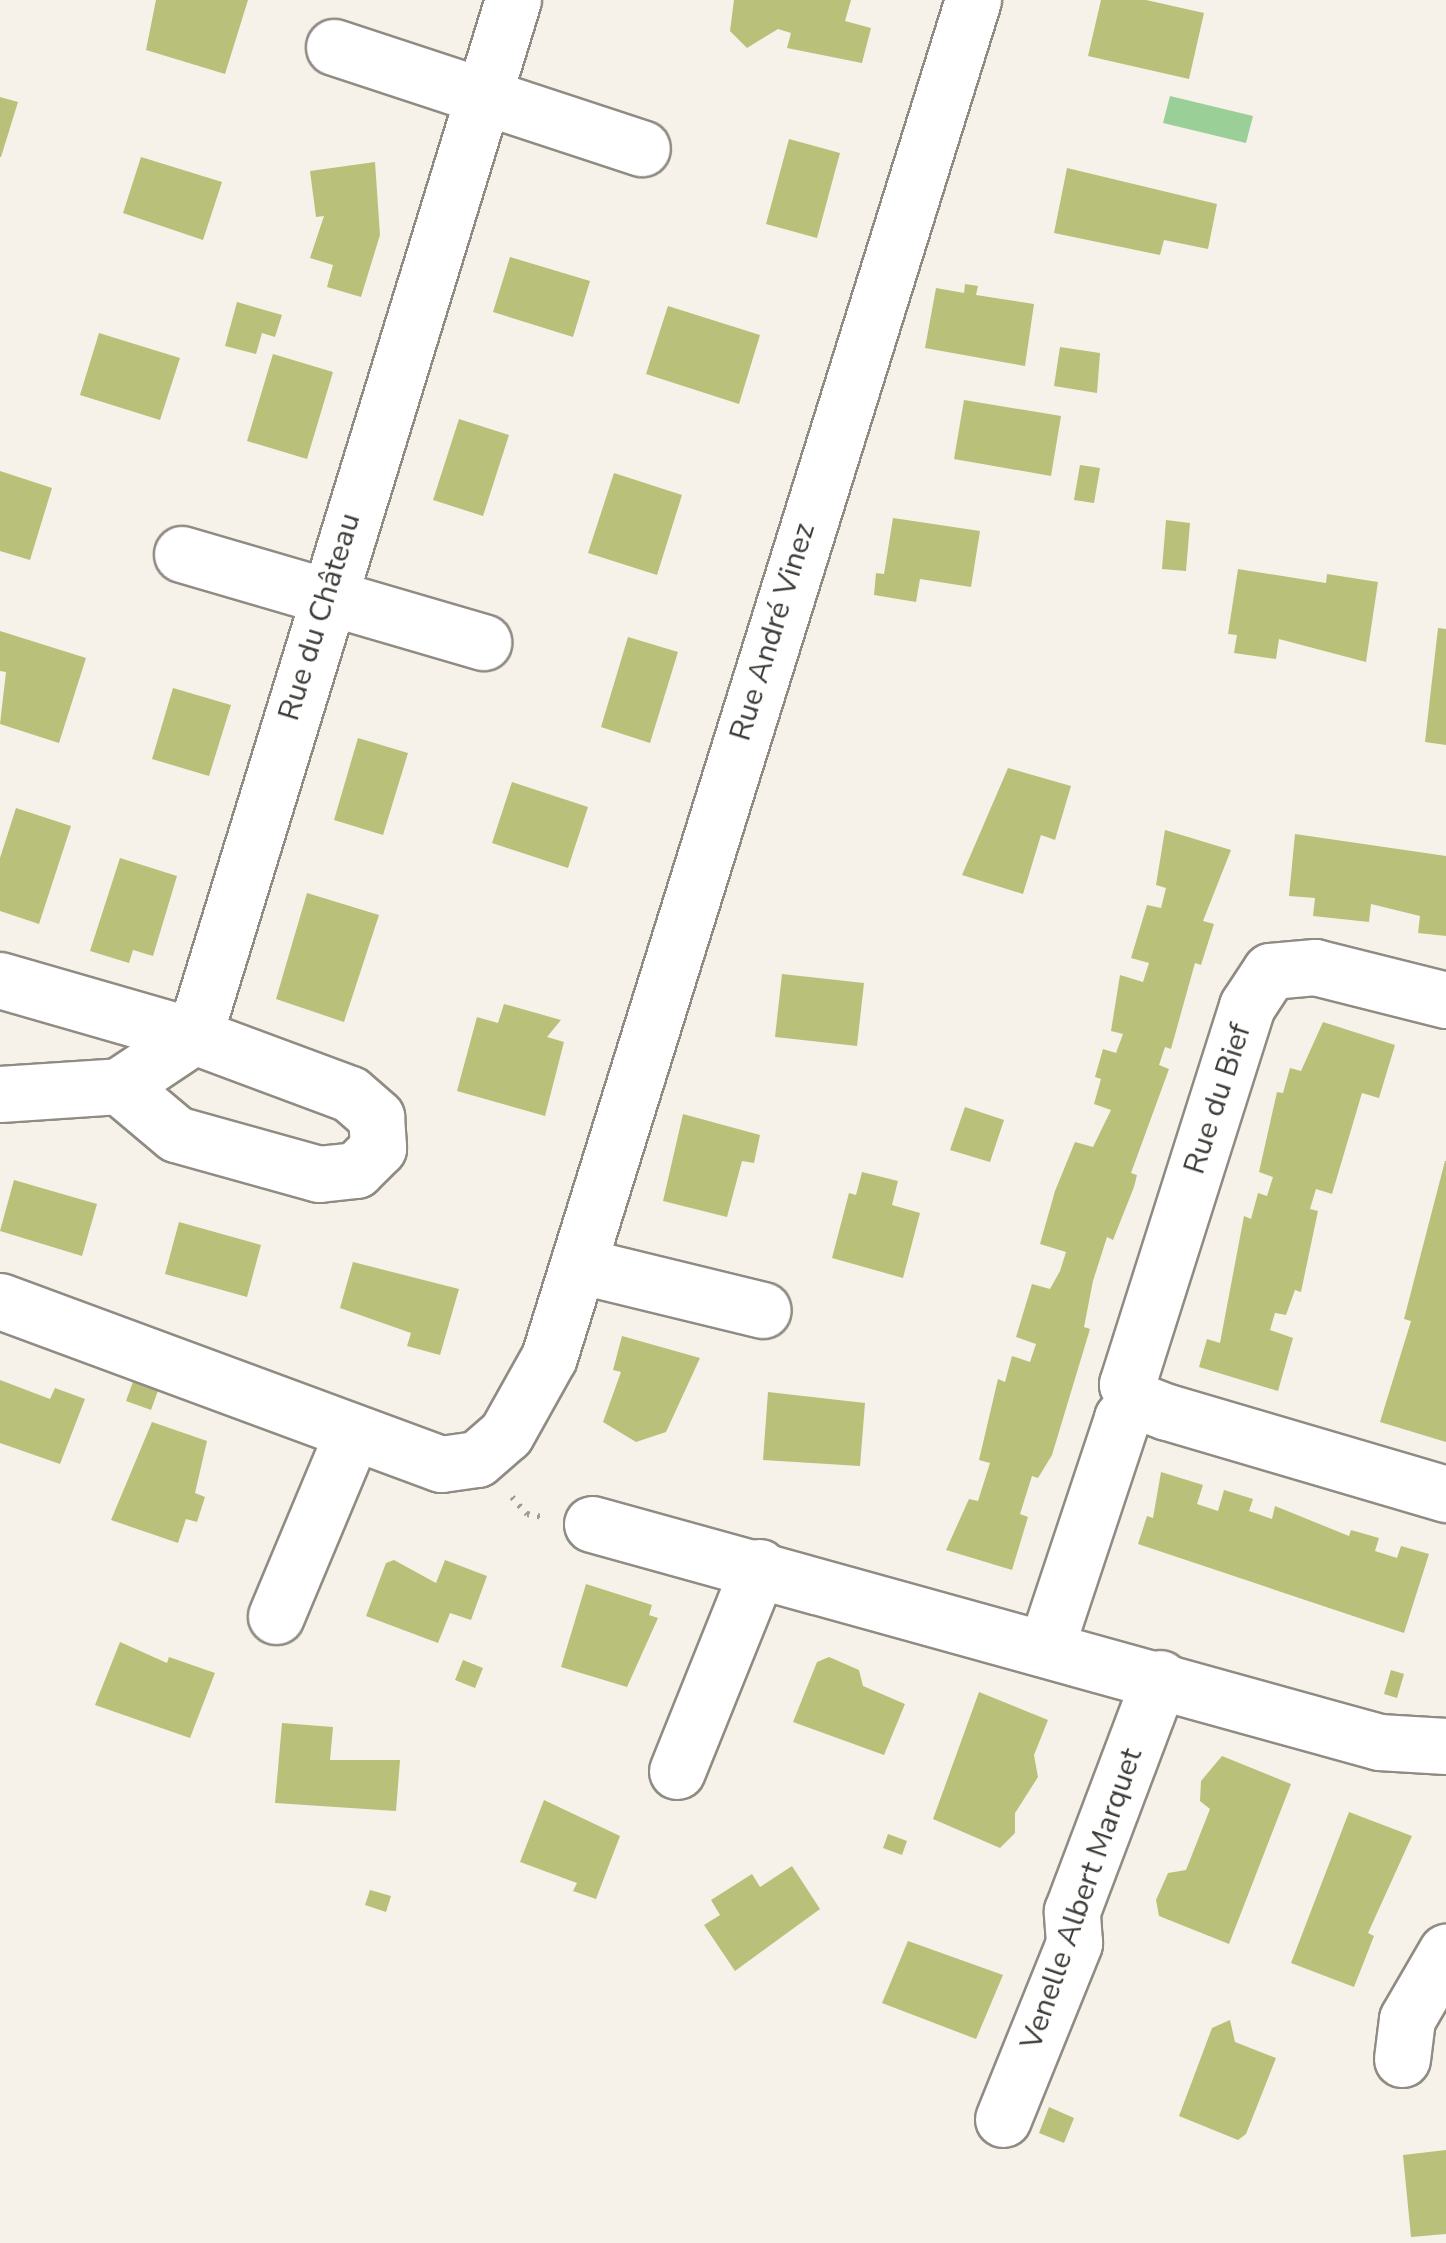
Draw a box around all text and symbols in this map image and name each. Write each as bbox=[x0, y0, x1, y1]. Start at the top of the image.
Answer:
street label: Rue du Château bbox=[271, 509, 369, 725]
street label: Rue André Vinez bbox=[723, 519, 823, 745]
street label: Rue du Bief bbox=[1177, 1019, 1259, 1179]
street label: Venelle Albert Marquet bbox=[1014, 1744, 1150, 2054]

